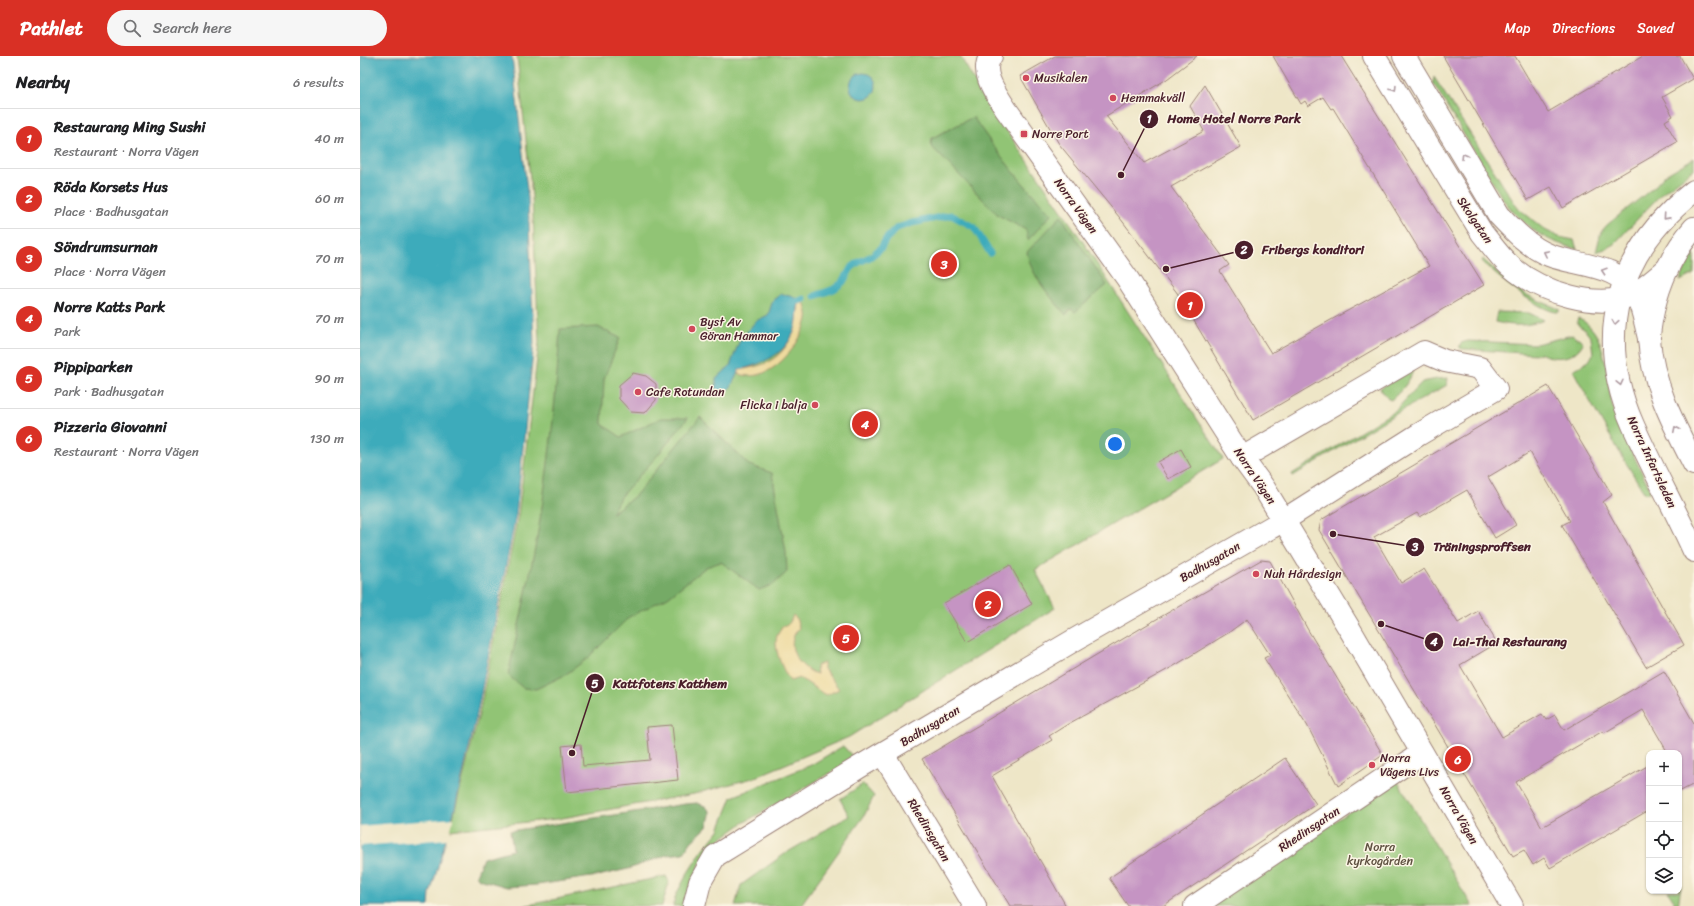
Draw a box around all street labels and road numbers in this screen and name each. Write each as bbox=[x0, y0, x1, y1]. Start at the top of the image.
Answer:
street label: Norra Vägen bbox=[1048, 173, 1104, 239]
street label: Skolgatan bbox=[1451, 192, 1499, 249]
street label: Norra Infartsleden bbox=[1621, 412, 1683, 512]
street label: Norra Vägen bbox=[1228, 443, 1283, 509]
street label: Badhusgatan bbox=[1175, 535, 1245, 588]
street label: Badhusgatan bbox=[895, 699, 965, 753]
street label: Norra Vägen bbox=[1433, 781, 1485, 849]
street label: Rhedinsgatan bbox=[901, 794, 957, 866]
street label: Rhedinsgatan bbox=[1273, 800, 1345, 858]

